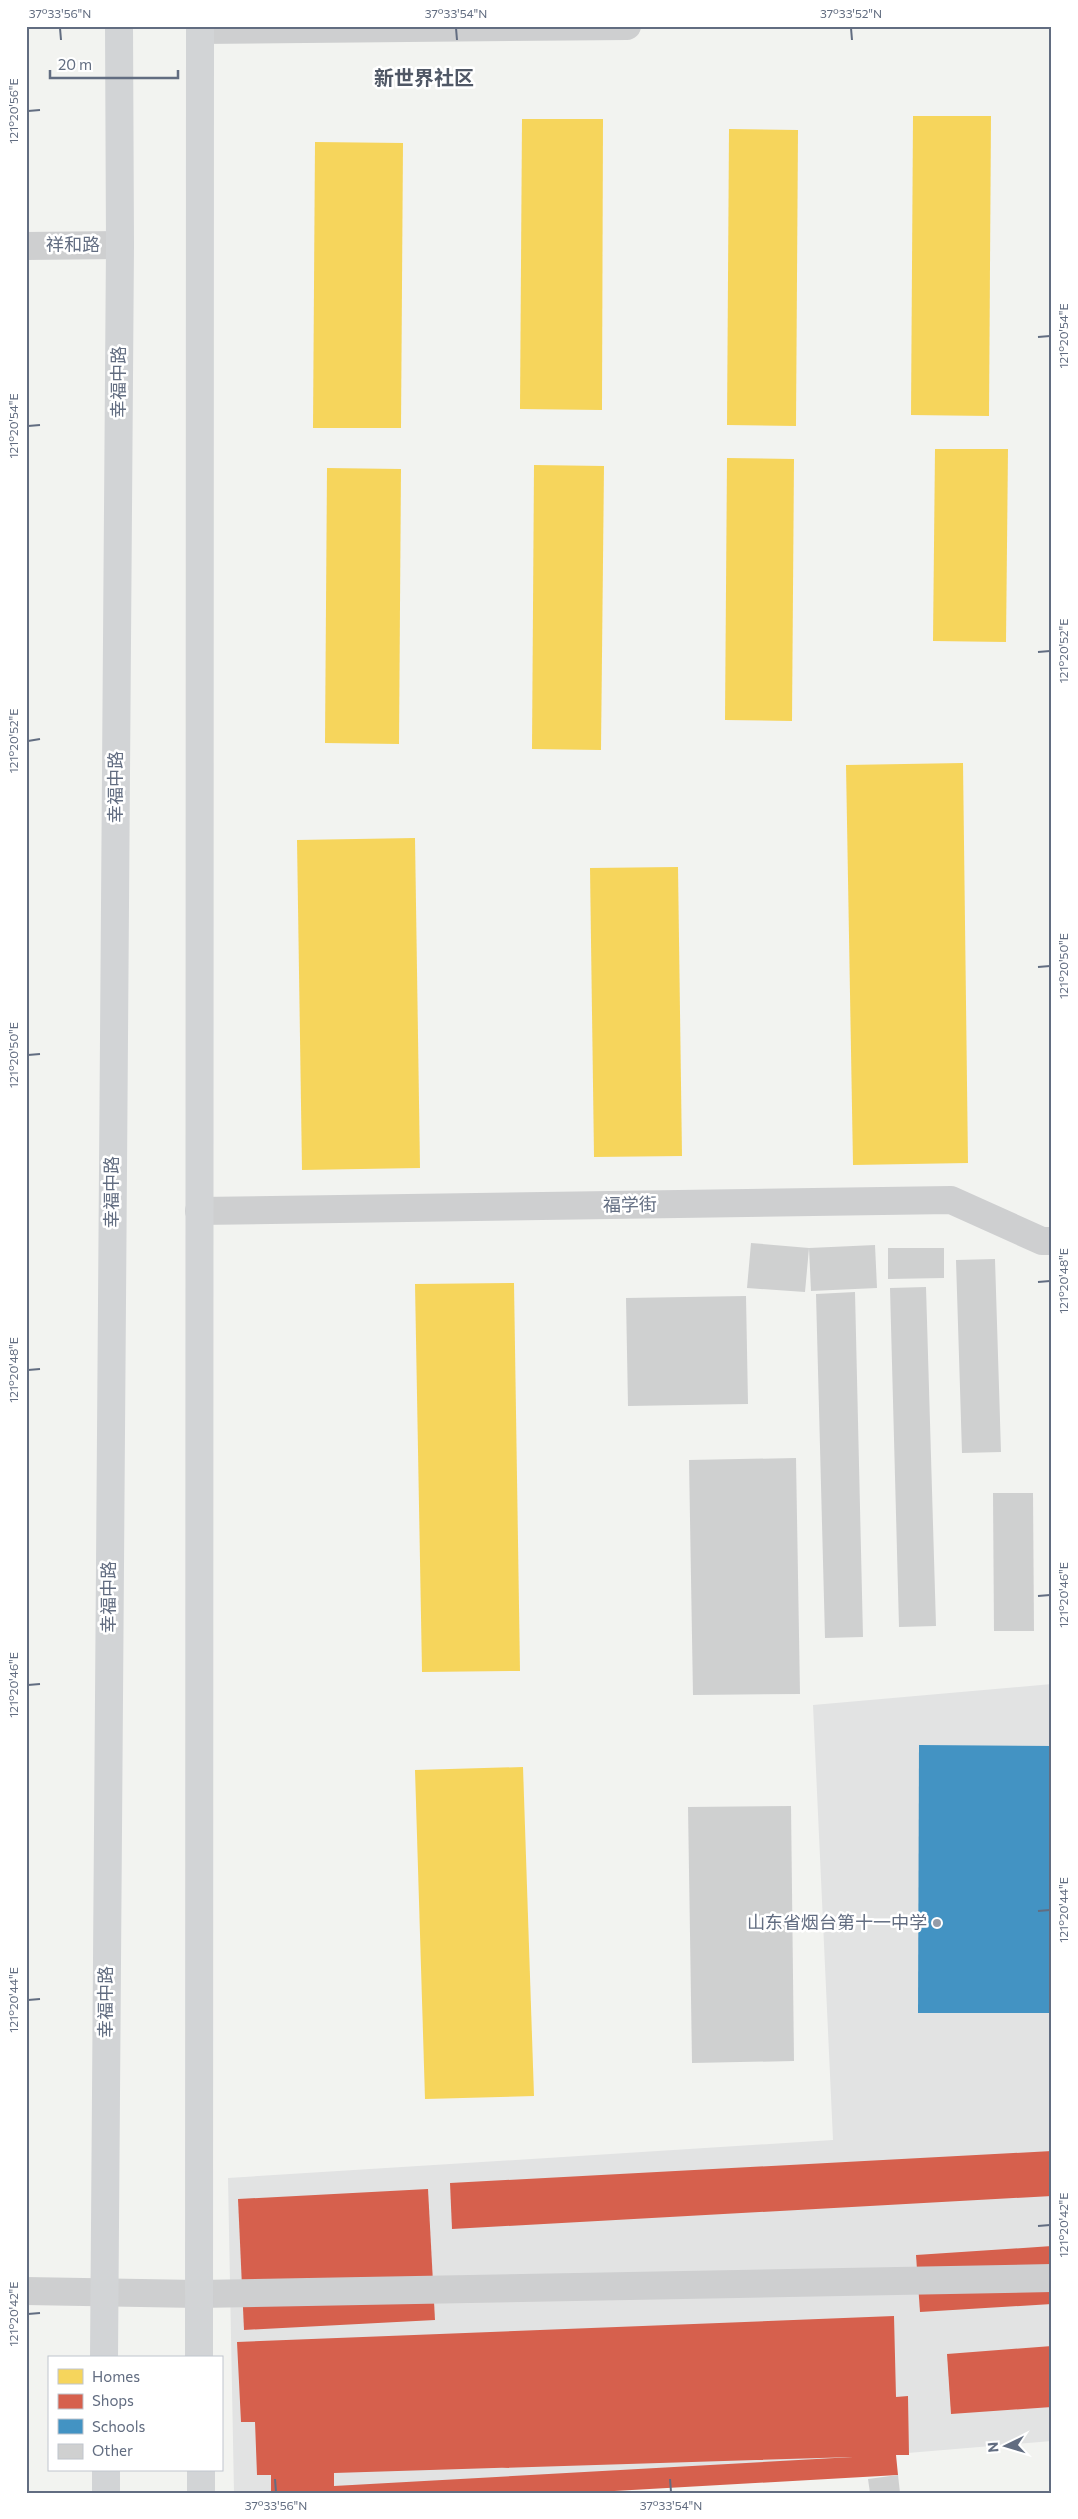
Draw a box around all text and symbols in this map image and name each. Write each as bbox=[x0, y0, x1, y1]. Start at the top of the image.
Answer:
text: 37°33'56"N bbox=[29, 6, 91, 20]
text: 37°33'54"N bbox=[425, 6, 487, 20]
text: 37°33'52"N bbox=[820, 6, 882, 20]
scale bar bbox=[50, 48, 178, 80]
text: 20 m bbox=[58, 55, 92, 73]
district label: 新世界社区 bbox=[374, 65, 474, 89]
text: 121°20'56"E bbox=[6, 78, 20, 144]
street label: 祥和路 bbox=[46, 233, 100, 255]
text: 121°20'54"E bbox=[1056, 303, 1070, 369]
street label: 幸福中路 bbox=[107, 346, 129, 418]
text: 121°20'54"E bbox=[6, 393, 20, 459]
text: 121°20'52"E bbox=[1056, 619, 1070, 683]
text: 121°20'52"E bbox=[6, 709, 20, 773]
street label: 幸福中路 bbox=[104, 751, 126, 823]
text: 121°20'50"E bbox=[1056, 933, 1070, 999]
text: 121°20'50"E bbox=[6, 1022, 20, 1088]
street label: 幸福中路 bbox=[100, 1156, 122, 1228]
street label: 福学街 bbox=[603, 1193, 657, 1215]
text: 121°20'48"E bbox=[1056, 1248, 1070, 1314]
text: 121°20'48"E bbox=[6, 1337, 20, 1403]
street label: 幸福中路 bbox=[97, 1561, 119, 1633]
text: 121°20'46"E bbox=[1056, 1562, 1070, 1628]
text: 121°20'46"E bbox=[6, 1652, 20, 1718]
text: 121°20'44"E bbox=[1056, 1877, 1070, 1943]
place label: 山东省烟台第十一中学 bbox=[747, 1911, 927, 1933]
marker: 山东省烟台第十一中学 bbox=[931, 1917, 943, 1929]
street label: 幸福中路 bbox=[94, 1966, 116, 2038]
text: 121°20'44"E bbox=[6, 1967, 20, 2033]
text: 121°20'42"E bbox=[1056, 2193, 1070, 2257]
text: 121°20'42"E bbox=[6, 2282, 20, 2346]
legend bbox=[48, 2356, 222, 2472]
text: Homes bbox=[92, 2367, 140, 2385]
text: Shops bbox=[92, 2391, 134, 2409]
text: Schools bbox=[92, 2417, 146, 2435]
north arrow bbox=[980, 2422, 1030, 2472]
text: Other bbox=[92, 2441, 133, 2459]
text: N bbox=[984, 2441, 1001, 2453]
text: 37°33'56"N bbox=[245, 2498, 307, 2512]
text: 37°33'54"N bbox=[640, 2498, 702, 2512]

